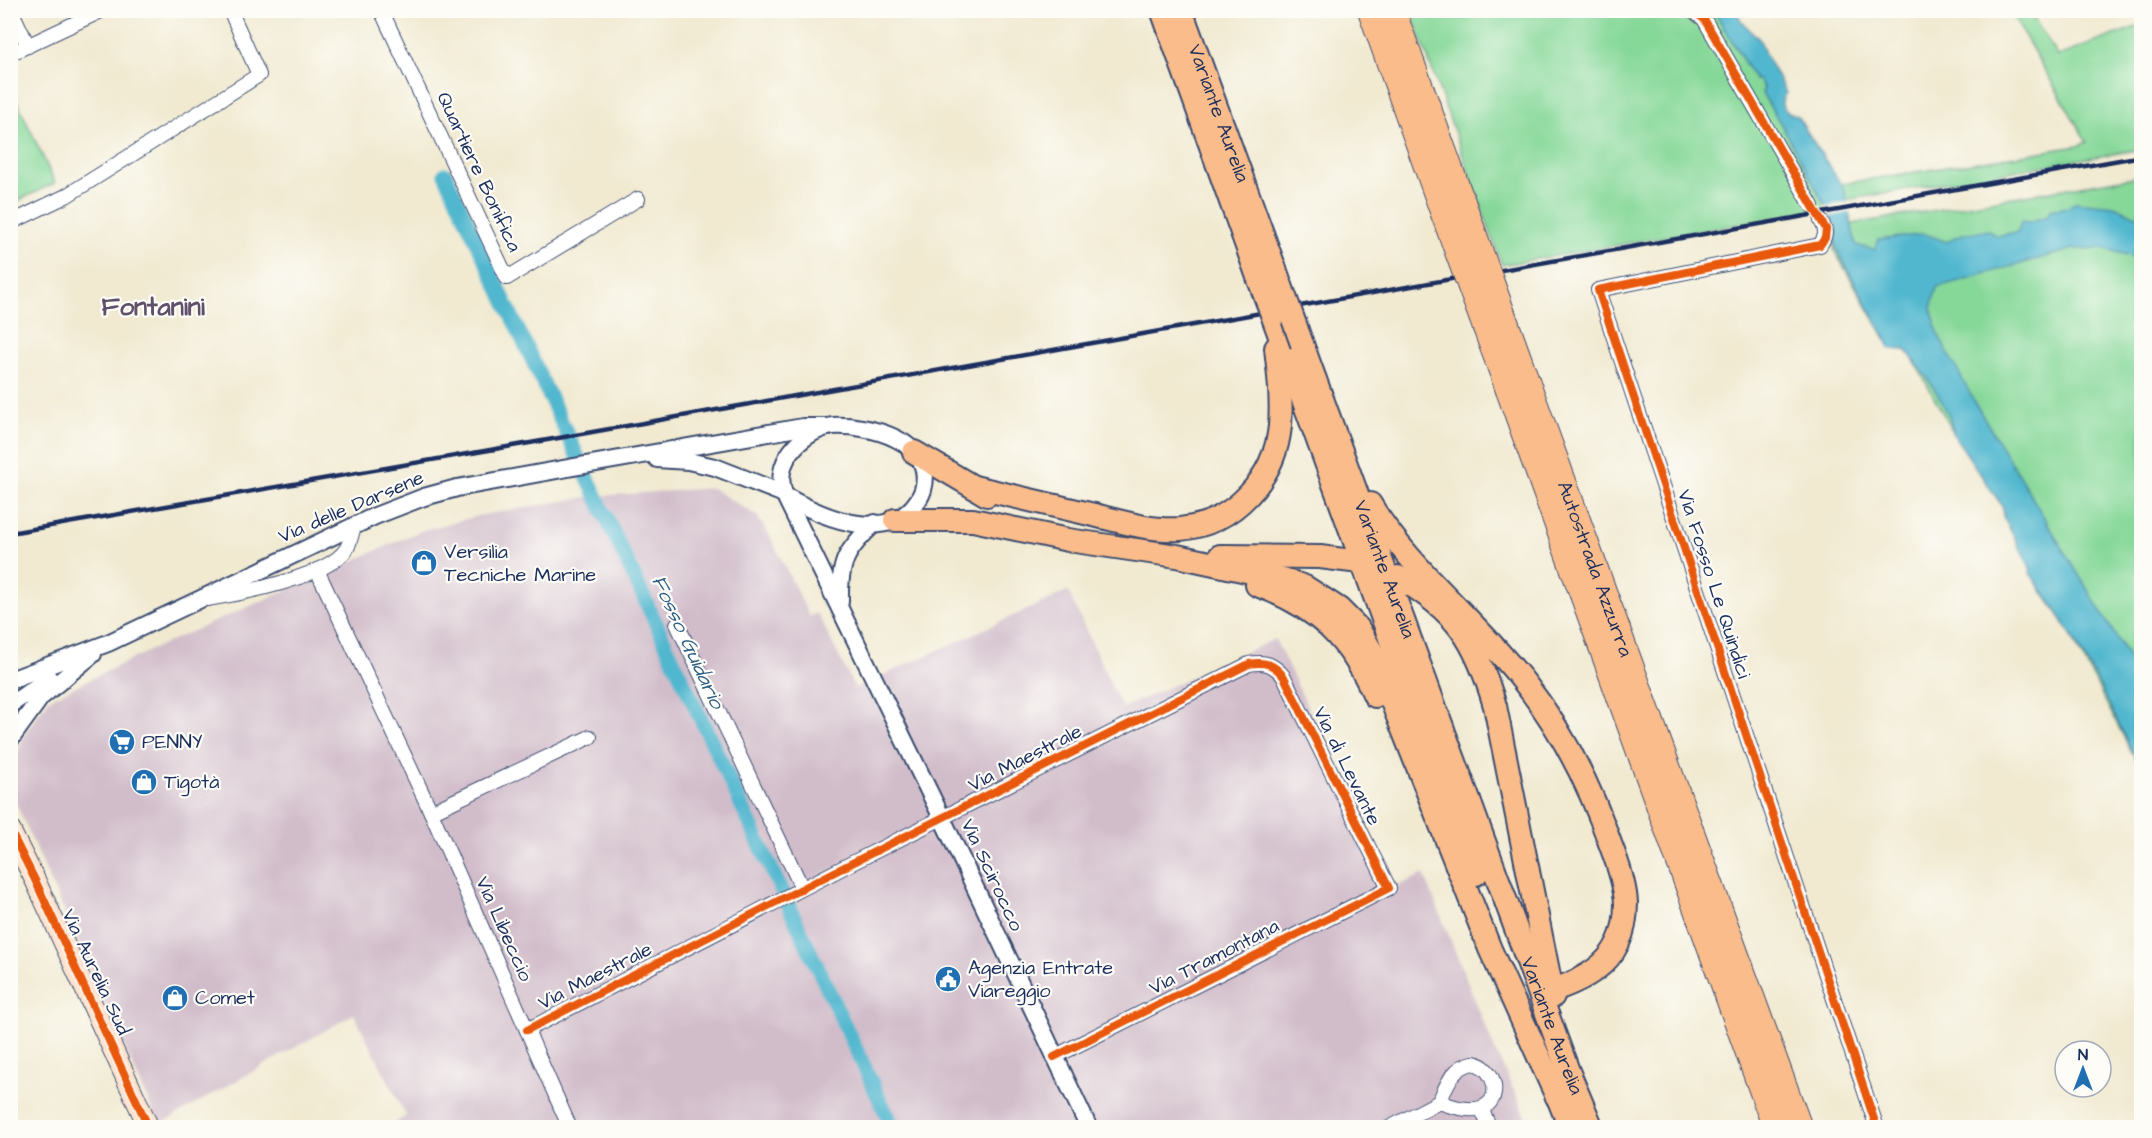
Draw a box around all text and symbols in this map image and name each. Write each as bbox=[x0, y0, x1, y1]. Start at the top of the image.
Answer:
street label: Variante Aurelia bbox=[1181, 40, 1256, 186]
street label: Quartiere Bonifica bbox=[430, 87, 528, 257]
district label: Fontanini bbox=[101, 289, 205, 325]
street label: Via delle Darsene bbox=[274, 464, 428, 550]
street label: Autostrada Azzurra bbox=[1550, 477, 1640, 661]
street label: Via Fosso Le Quindici bbox=[1670, 486, 1758, 682]
street label: Variante Aurelia bbox=[1346, 496, 1423, 642]
place label: Versilia Tecniche Marine bbox=[444, 538, 596, 589]
shop icon: Versilia Tecniche Marine bbox=[409, 548, 439, 578]
water label: Fosso Guidario bbox=[644, 571, 733, 715]
street label: Via di Levante bbox=[1306, 702, 1388, 830]
street label: Via Maestrale bbox=[963, 717, 1087, 799]
supermarket icon: PENNY bbox=[107, 727, 137, 757]
place label: PENNY bbox=[142, 728, 203, 756]
shop icon: Tigotà bbox=[129, 767, 159, 797]
place label: Tigotà bbox=[164, 768, 219, 797]
street label: Via Scirocco bbox=[954, 814, 1030, 936]
street label: Via Libeccio bbox=[468, 872, 540, 986]
street label: Via Aurelia Sud bbox=[55, 904, 137, 1040]
street label: Via Tramontana bbox=[1144, 912, 1284, 1002]
street label: Via Maestrale bbox=[533, 935, 657, 1017]
street label: Variante Aurelia bbox=[1513, 953, 1590, 1099]
place label: Agenzia Entrate Viareggio bbox=[968, 954, 1113, 1006]
public building icon: Agenzia Entrate Viareggio bbox=[933, 964, 963, 994]
shop icon: Comet bbox=[160, 983, 190, 1013]
place label: Comet bbox=[195, 984, 255, 1012]
north arrow bbox=[2053, 1039, 2113, 1099]
text: N bbox=[2078, 1044, 2088, 1066]

